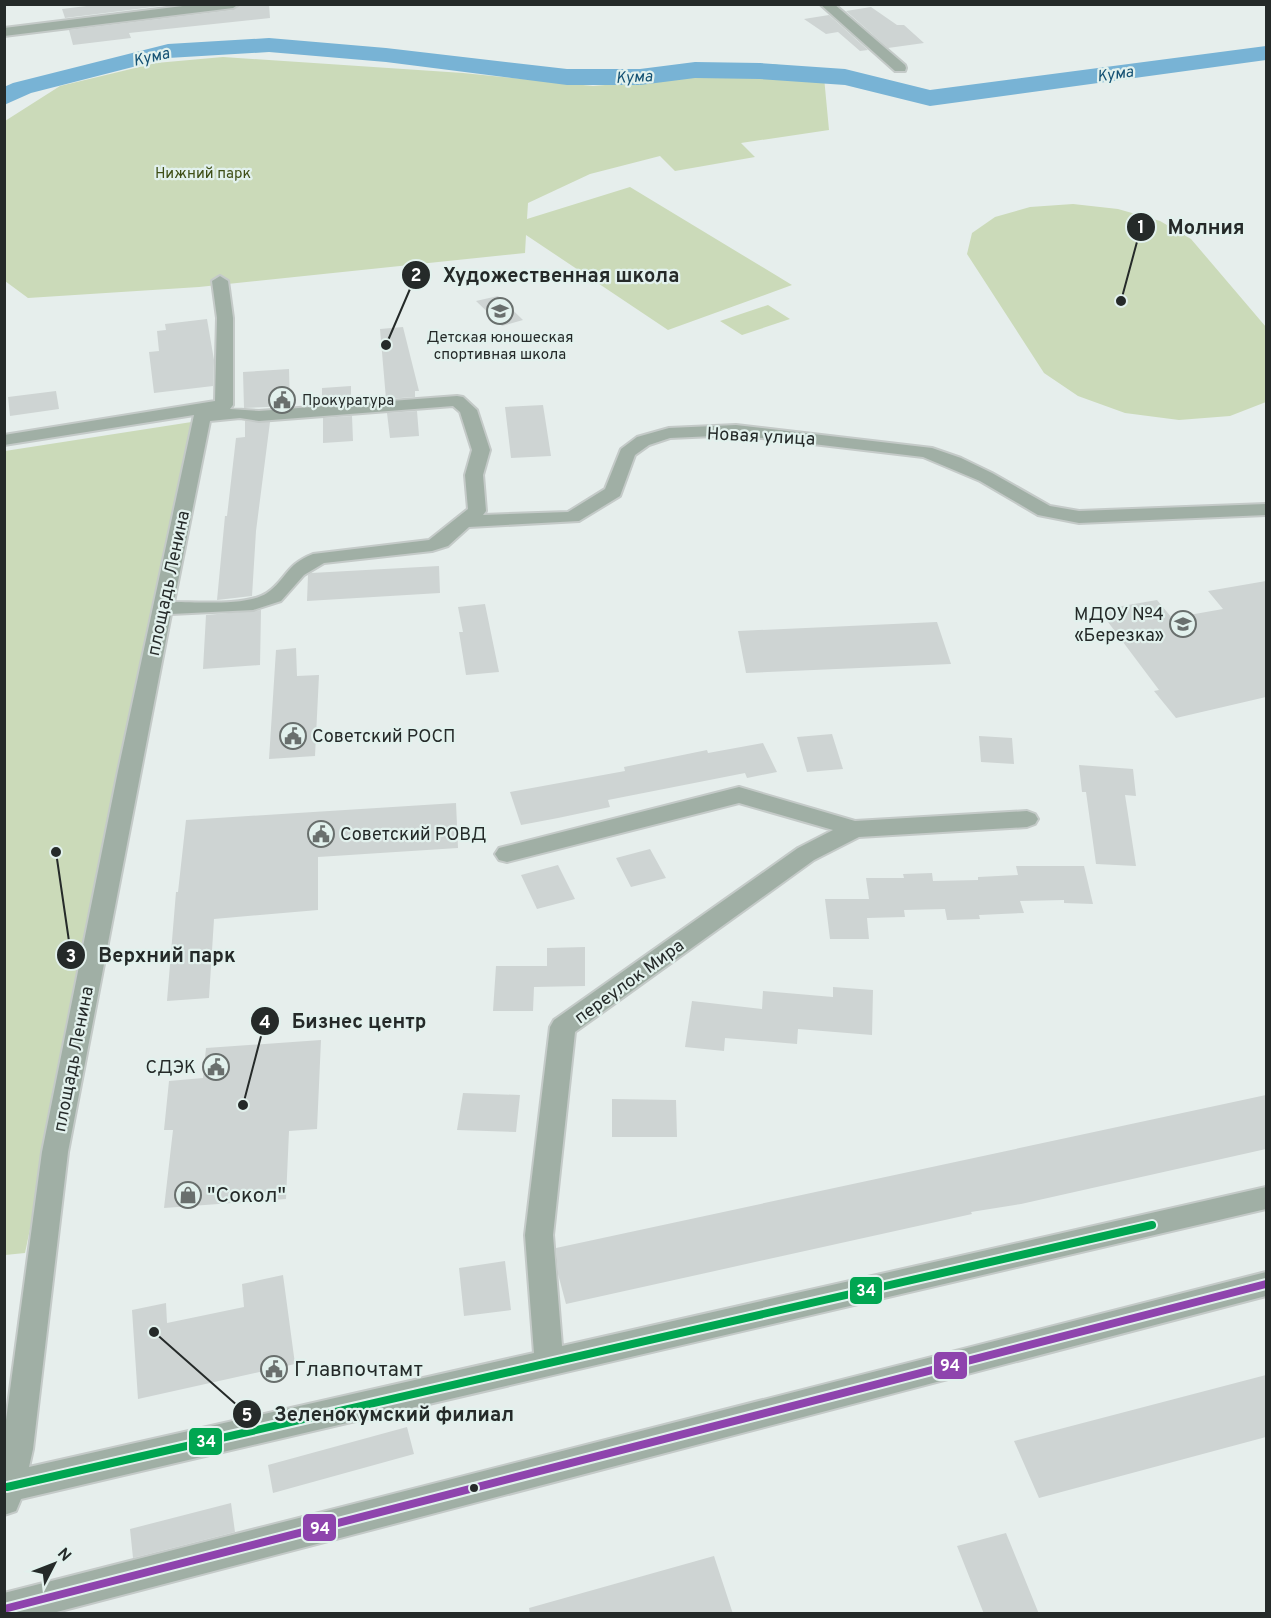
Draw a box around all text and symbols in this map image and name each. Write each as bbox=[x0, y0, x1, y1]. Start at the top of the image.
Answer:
water label: Кума bbox=[131, 44, 172, 72]
water label: Кума bbox=[1096, 62, 1136, 87]
water label: Кума bbox=[615, 67, 654, 89]
park label: Нижний парк bbox=[155, 165, 251, 184]
callout: Молния bbox=[1126, 208, 1257, 246]
text: Молния bbox=[1167, 216, 1245, 242]
text: 1 bbox=[1137, 217, 1145, 240]
callout: Художественная школа bbox=[401, 256, 691, 294]
text: Художественная школа bbox=[443, 264, 679, 290]
text: 2 bbox=[410, 265, 422, 288]
school or university icon: Детская юношеская спортивная школа bbox=[485, 296, 515, 326]
place label: Детская юношеская спортивная школа bbox=[427, 329, 573, 365]
public building icon: Прокуратура bbox=[267, 385, 297, 415]
place label: Прокуратура bbox=[302, 392, 394, 411]
street label: Новая улица bbox=[706, 423, 816, 452]
street label: площадь Ленина bbox=[143, 509, 196, 658]
place label: МДОУ №4 «Березка» bbox=[1074, 604, 1164, 648]
school or university icon: МДОУ №4 «Березка» bbox=[1168, 609, 1198, 639]
public building icon: Советский РОСП bbox=[278, 721, 308, 751]
place label: Советский РОСП bbox=[312, 726, 455, 749]
public building icon: Советский РОВД bbox=[306, 819, 336, 849]
place label: Советский РОВД bbox=[340, 824, 487, 847]
street label: переулок Мира bbox=[570, 935, 689, 1030]
callout: Верхний парк bbox=[56, 936, 248, 974]
text: Верхний парк bbox=[98, 944, 236, 970]
text: 3 bbox=[66, 946, 76, 969]
street label: площадь Ленина bbox=[49, 984, 100, 1134]
callout: Бизнес центр bbox=[250, 1002, 439, 1040]
text: Бизнес центр bbox=[292, 1010, 426, 1036]
text: 4 bbox=[259, 1012, 271, 1035]
public building icon: СДЭК bbox=[201, 1052, 231, 1082]
place label: СДЭК bbox=[145, 1057, 196, 1080]
shop icon: "Сокол" bbox=[173, 1180, 203, 1210]
place label: "Сокол" bbox=[207, 1183, 286, 1210]
line badge: 34 bbox=[849, 1276, 883, 1305]
text: 34 bbox=[856, 1282, 876, 1302]
line badge: 94 bbox=[933, 1351, 968, 1380]
public building icon: Главпочтамт bbox=[259, 1354, 289, 1384]
place label: Главпочтамт bbox=[294, 1357, 423, 1384]
text: 94 bbox=[940, 1357, 960, 1377]
callout: Зеленокумский филиал bbox=[232, 1395, 526, 1433]
text: Зеленокумский филиал bbox=[274, 1403, 514, 1429]
text: 5 bbox=[242, 1405, 253, 1428]
line badge: 34 bbox=[188, 1427, 223, 1456]
text: 34 bbox=[196, 1433, 216, 1453]
unlabelled marker bbox=[468, 1482, 480, 1494]
line badge: 94 bbox=[302, 1513, 337, 1542]
text: 94 bbox=[310, 1520, 330, 1540]
north arrow bbox=[24, 1534, 84, 1594]
text: N bbox=[52, 1544, 75, 1566]

